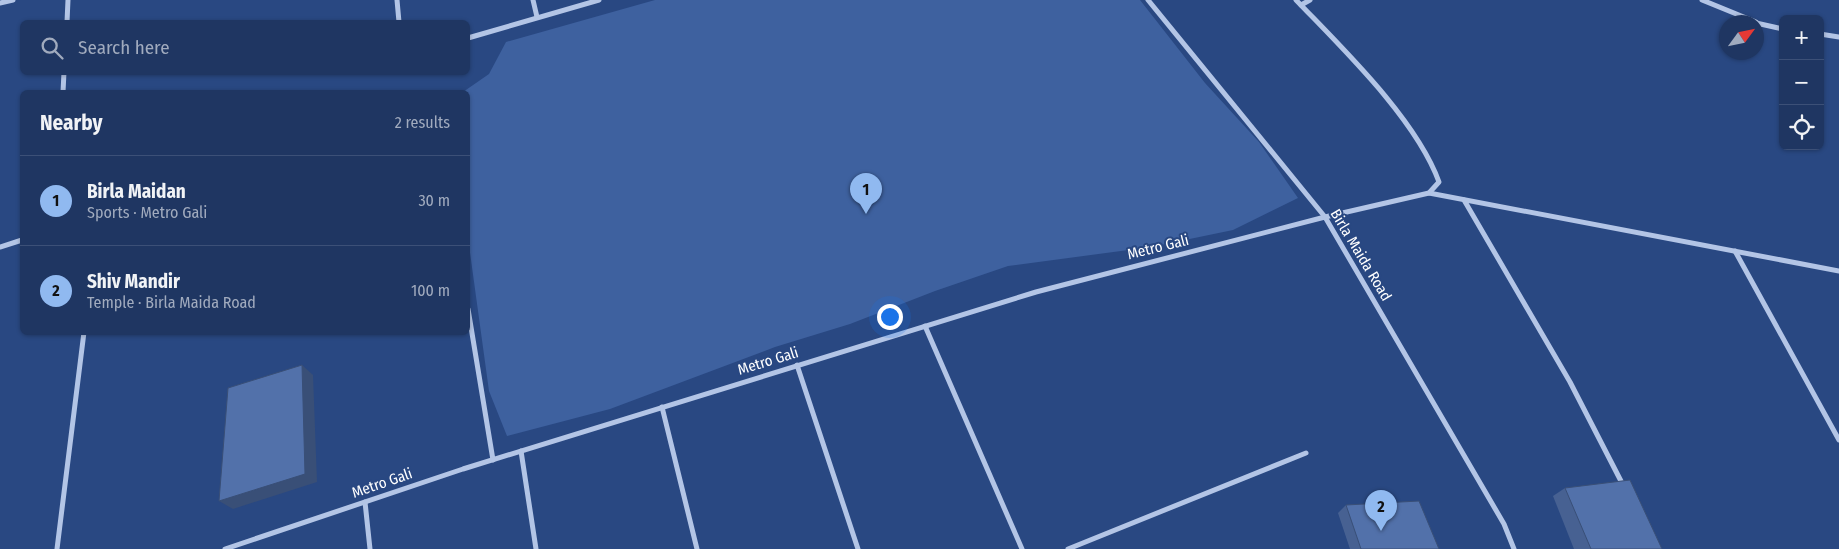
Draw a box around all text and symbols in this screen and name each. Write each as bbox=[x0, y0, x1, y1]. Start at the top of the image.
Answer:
north arrow bbox=[1719, 15, 1764, 60]
map controls bbox=[1779, 15, 1824, 150]
button: + bbox=[1779, 15, 1824, 60]
search box bbox=[20, 20, 470, 75]
icon: search bbox=[38, 34, 66, 62]
text: Search here bbox=[78, 36, 170, 59]
button: − bbox=[1779, 60, 1824, 105]
button: locate bbox=[1779, 105, 1824, 150]
text: Nearby bbox=[40, 110, 102, 136]
text: 2 results bbox=[395, 113, 450, 132]
pin: 1 bbox=[850, 173, 882, 214]
text: Birla Maidan bbox=[87, 180, 186, 203]
text: 1 bbox=[53, 191, 59, 210]
text: 30 m bbox=[418, 191, 450, 210]
text: Sports · Metro Gali bbox=[87, 203, 207, 222]
street label: Birla Maida Road bbox=[1327, 206, 1395, 304]
street label: Metro Gali bbox=[1125, 231, 1191, 263]
text: Shiv Mandir bbox=[87, 270, 180, 293]
text: 2 bbox=[52, 281, 60, 300]
text: 100 m bbox=[411, 281, 450, 300]
text: Temple · Birla Maida Road bbox=[87, 293, 256, 312]
your location bbox=[877, 304, 903, 330]
street label: Metro Gali bbox=[735, 343, 801, 379]
street label: Metro Gali bbox=[349, 464, 415, 502]
pin: 2 bbox=[1365, 490, 1397, 531]

